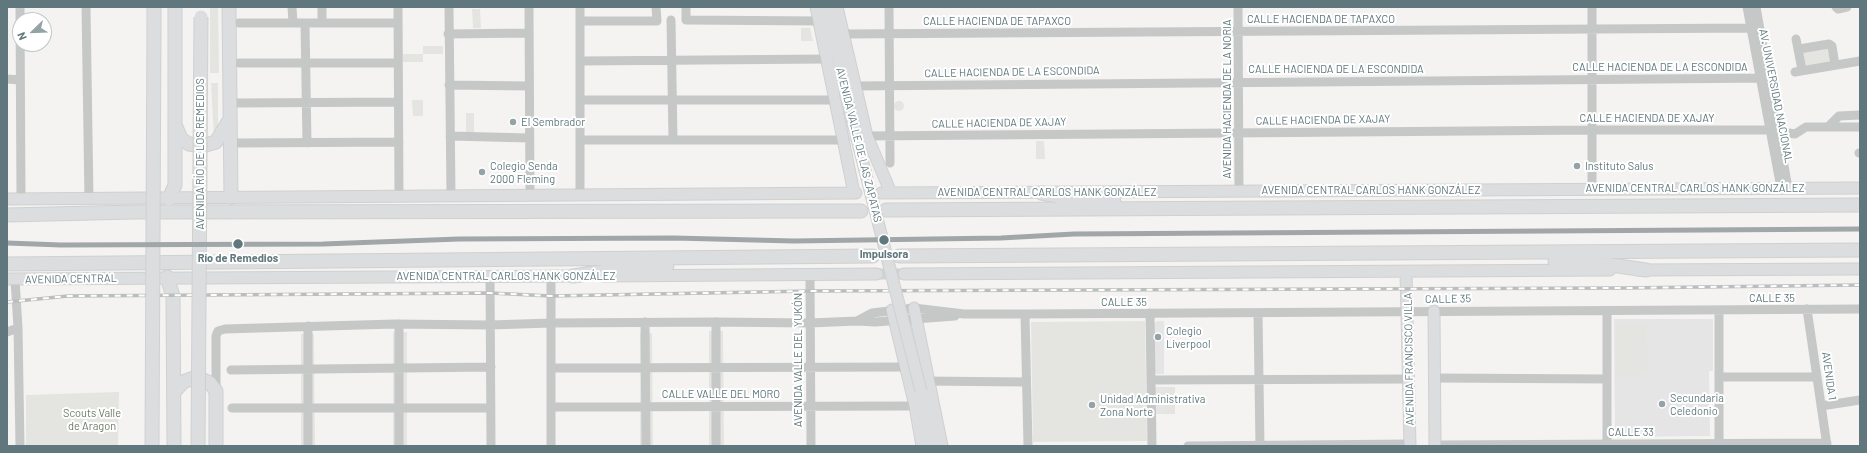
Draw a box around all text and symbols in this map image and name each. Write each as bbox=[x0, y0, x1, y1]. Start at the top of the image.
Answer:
north arrow bbox=[12, 12, 52, 52]
street label: CALLE HACIENDA DE TAPAXCO bbox=[1247, 12, 1395, 26]
street label: CALLE HACIENDA DE TAPAXCO bbox=[923, 14, 1071, 28]
street label: AVENIDA HACIENDA DE LA NORIA bbox=[1220, 19, 1234, 179]
street label: AV. UNIVERSIDAD NACIONAL bbox=[1756, 28, 1796, 164]
text: N bbox=[14, 31, 29, 42]
street label: CALLE HACIENDA DE LA ESCONDIDA bbox=[1572, 60, 1748, 74]
street label: CALLE HACIENDA DE LA ESCONDIDA bbox=[1248, 62, 1424, 76]
street label: CALLE HACIENDA DE LA ESCONDIDA bbox=[924, 64, 1100, 80]
street label: AVENIDA VALLE DE LAS ZAPATAS bbox=[833, 66, 885, 224]
street label: AVENIDA RÍO DE LOS REMEDIOS bbox=[193, 78, 207, 230]
street label: CALLE HACIENDA DE XAJAY bbox=[1580, 111, 1714, 125]
street label: CALLE HACIENDA DE XAJAY bbox=[1256, 112, 1390, 128]
place label: El Sembrador bbox=[521, 115, 585, 129]
street label: CALLE HACIENDA DE XAJAY bbox=[932, 115, 1066, 131]
marker: El Sembrador bbox=[508, 117, 518, 127]
place label: Colegio Senda 2000 Fleming bbox=[490, 159, 558, 185]
place label: Instituto Salus bbox=[1585, 159, 1654, 173]
marker: Instituto Salus bbox=[1572, 161, 1582, 171]
marker: Colegio Senda 2000 Fleming bbox=[477, 167, 487, 177]
street label: AVENIDA CENTRAL CARLOS HANK GONZÁLEZ bbox=[1586, 181, 1804, 195]
street label: AVENIDA CENTRAL CARLOS HANK GONZÁLEZ bbox=[1262, 183, 1480, 197]
street label: AVENIDA CENTRAL CARLOS HANK GONZÁLEZ bbox=[938, 185, 1156, 199]
marker: Impulsora bbox=[877, 233, 891, 247]
marker: Río de Remedios bbox=[231, 237, 245, 251]
place label: Impulsora bbox=[860, 247, 908, 261]
place label: Río de Remedios bbox=[198, 251, 278, 265]
street label: AVENIDA CENTRAL CARLOS HANK GONZÁLEZ bbox=[397, 269, 615, 283]
street label: AVENIDA CENTRAL bbox=[25, 272, 117, 286]
street label: CALLE 35 bbox=[1749, 291, 1795, 305]
street label: AVENIDA FRANCISCO VILLA bbox=[1401, 292, 1417, 426]
street label: CALLE 35 bbox=[1425, 292, 1471, 306]
street label: AVENIDA VALLE DEL YUKÓN bbox=[791, 293, 805, 427]
street label: CALLE 35 bbox=[1101, 295, 1147, 309]
place label: Colegio Liverpool bbox=[1166, 324, 1210, 350]
marker: Colegio Liverpool bbox=[1153, 332, 1163, 342]
street label: AVENIDA 1 bbox=[1819, 351, 1839, 401]
street label: CALLE VALLE DEL MORO bbox=[662, 387, 780, 401]
place label: Secundaria Celedonio bbox=[1670, 391, 1724, 417]
place label: Unidad Administrativa Zona Norte bbox=[1100, 392, 1205, 418]
marker: Secundaria Celedonio bbox=[1657, 399, 1667, 409]
marker: Unidad Administrativa Zona Norte bbox=[1087, 400, 1097, 410]
park label: Scouts Valle de Aragon bbox=[63, 406, 121, 432]
street label: CALLE 33 bbox=[1608, 425, 1654, 439]

